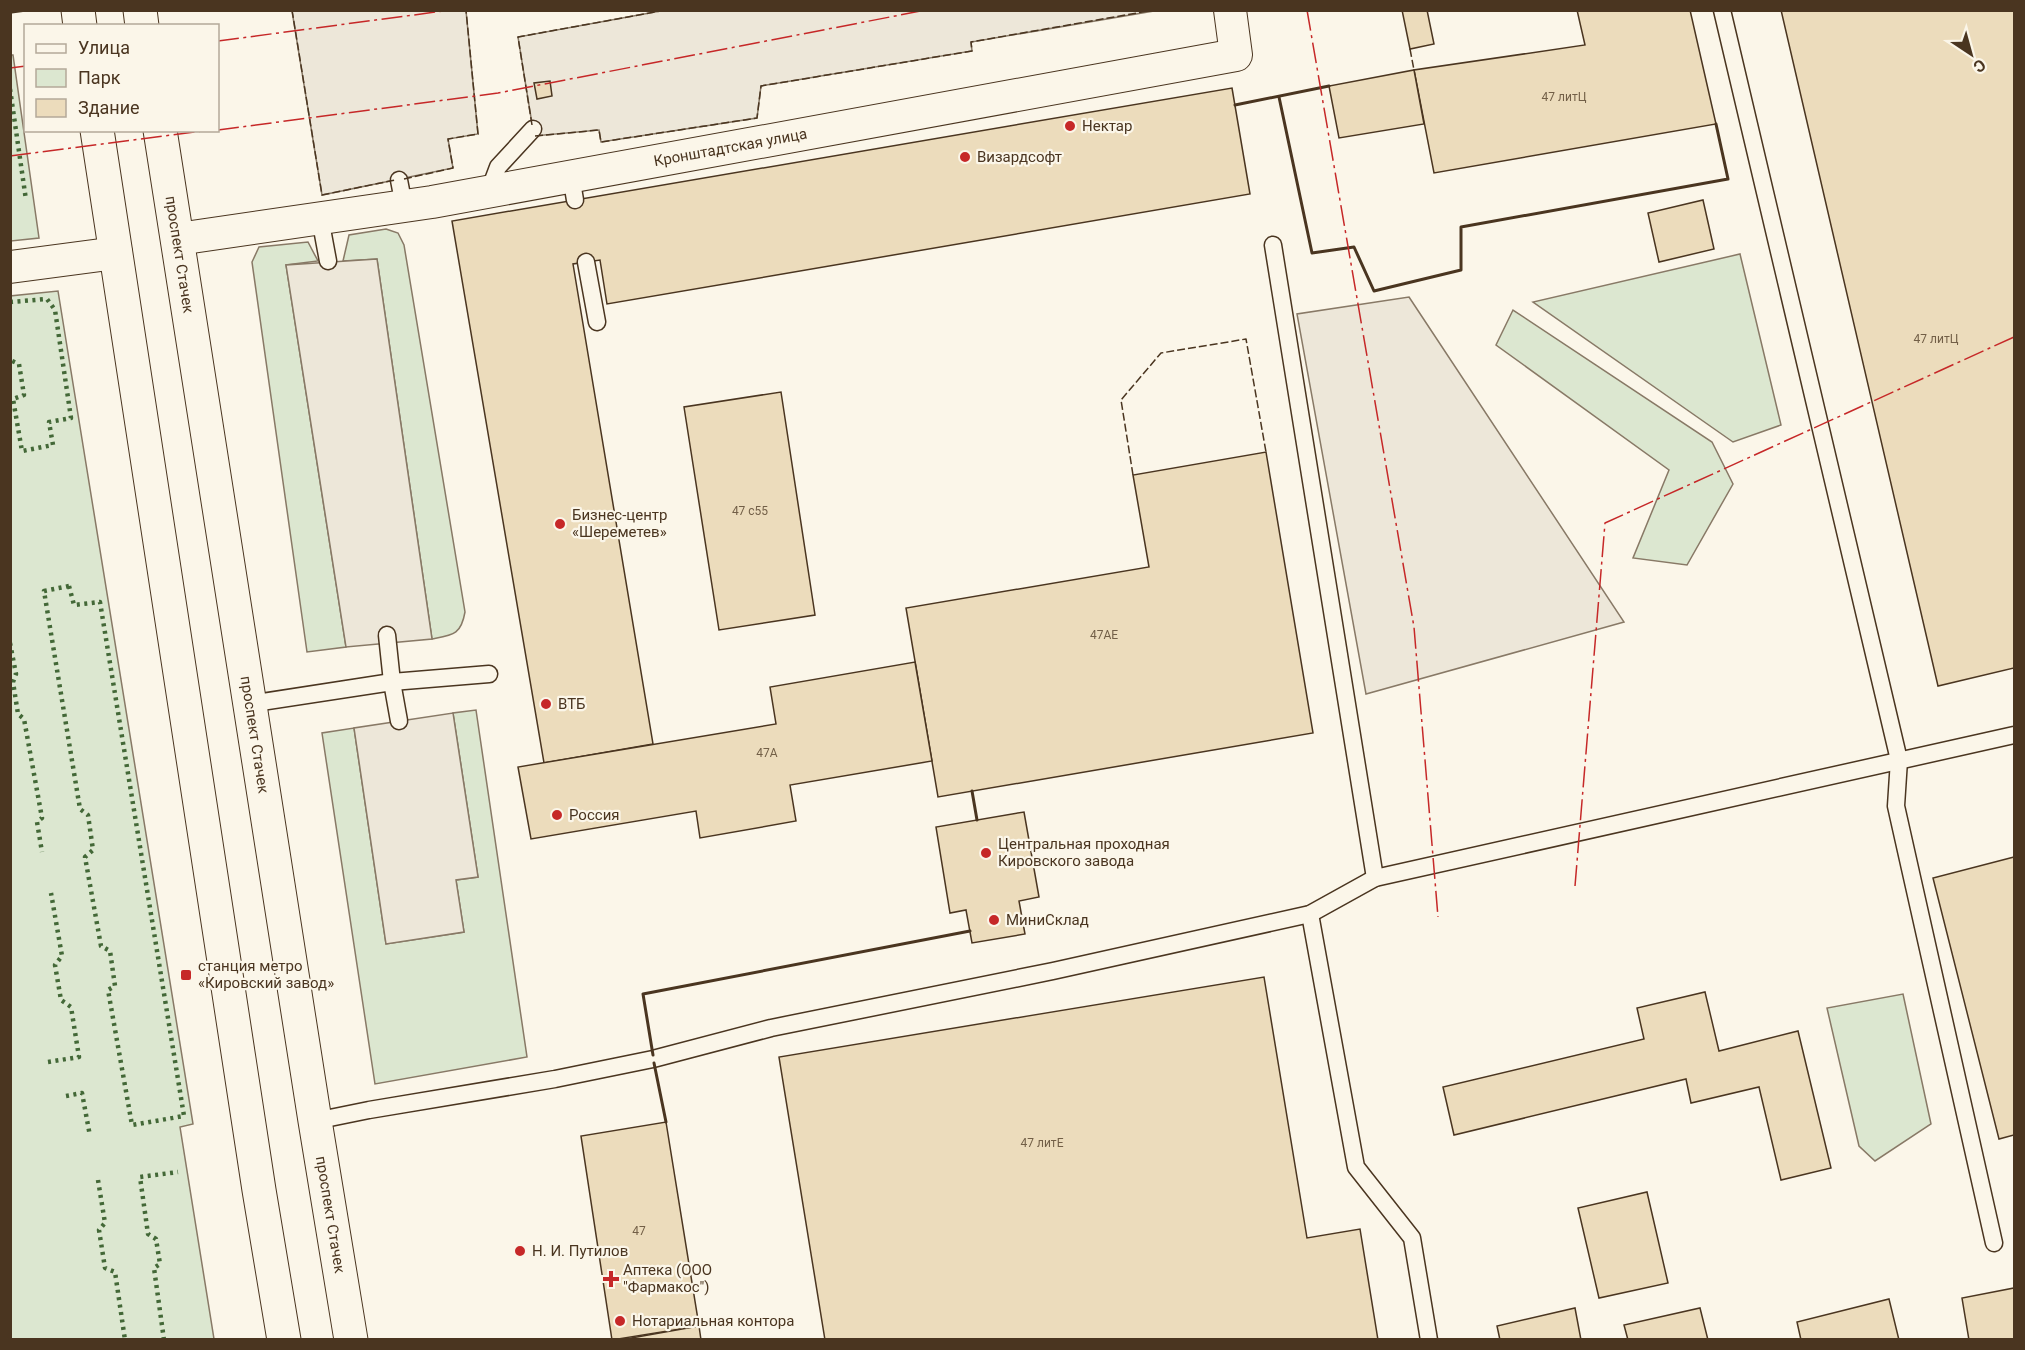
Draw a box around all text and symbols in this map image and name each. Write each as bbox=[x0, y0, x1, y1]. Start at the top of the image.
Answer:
legend bbox=[24, 24, 219, 132]
north arrow bbox=[1941, 24, 2001, 84]
text: Улица bbox=[78, 37, 130, 58]
text: С bbox=[1970, 55, 1989, 76]
text: Парк bbox=[78, 67, 121, 88]
house number: 47 литЦ bbox=[1542, 90, 1587, 104]
text: Здание bbox=[78, 97, 140, 118]
place label: Нектар bbox=[1082, 117, 1132, 135]
marker: Нектар bbox=[1063, 119, 1077, 133]
street label: Кронштадтская улица bbox=[652, 125, 808, 170]
place label: Визардсофт bbox=[977, 148, 1062, 166]
marker: Визардсофт bbox=[958, 150, 972, 164]
street label: проспект Стачек bbox=[161, 195, 198, 314]
house number: 47 литЦ bbox=[1914, 332, 1959, 346]
house number: 47 с55 bbox=[732, 504, 768, 518]
place label: Бизнес-центр «Шереметев» bbox=[572, 506, 667, 541]
marker: Бизнес-центр «Шереметев» bbox=[553, 517, 567, 531]
house number: 47АЕ bbox=[1090, 628, 1118, 642]
street label: проспект Стачек bbox=[237, 675, 273, 795]
place label: ВТБ bbox=[558, 695, 586, 713]
marker: ВТБ bbox=[539, 697, 553, 711]
house number: 47А bbox=[756, 746, 778, 760]
place label: Россия bbox=[569, 806, 620, 824]
marker: Россия bbox=[550, 808, 564, 822]
place label: Центральная проходная Кировского завода bbox=[998, 835, 1170, 870]
marker: Центральная проходная Кировского завода bbox=[979, 846, 993, 860]
place label: МиниСклад bbox=[1006, 911, 1089, 929]
marker: МиниСклад bbox=[987, 913, 1001, 927]
place label: станция метро «Кировский завод» bbox=[198, 957, 334, 992]
marker: станция метро «Кировский завод» bbox=[179, 968, 193, 982]
house number: 47 литЕ bbox=[1021, 1136, 1064, 1150]
street label: проспект Стачек bbox=[312, 1155, 349, 1275]
house number: 47 bbox=[632, 1224, 646, 1238]
place label: Н. И. Путилов bbox=[532, 1242, 628, 1260]
marker: Н. И. Путилов bbox=[513, 1244, 527, 1258]
place label: Аптека (ООО "Фармакос") bbox=[623, 1261, 712, 1296]
marker: Аптека (ООО "Фармакос") bbox=[604, 1272, 618, 1286]
place label: Нотариальная контора bbox=[632, 1312, 794, 1330]
marker: Нотариальная контора bbox=[613, 1314, 627, 1328]

